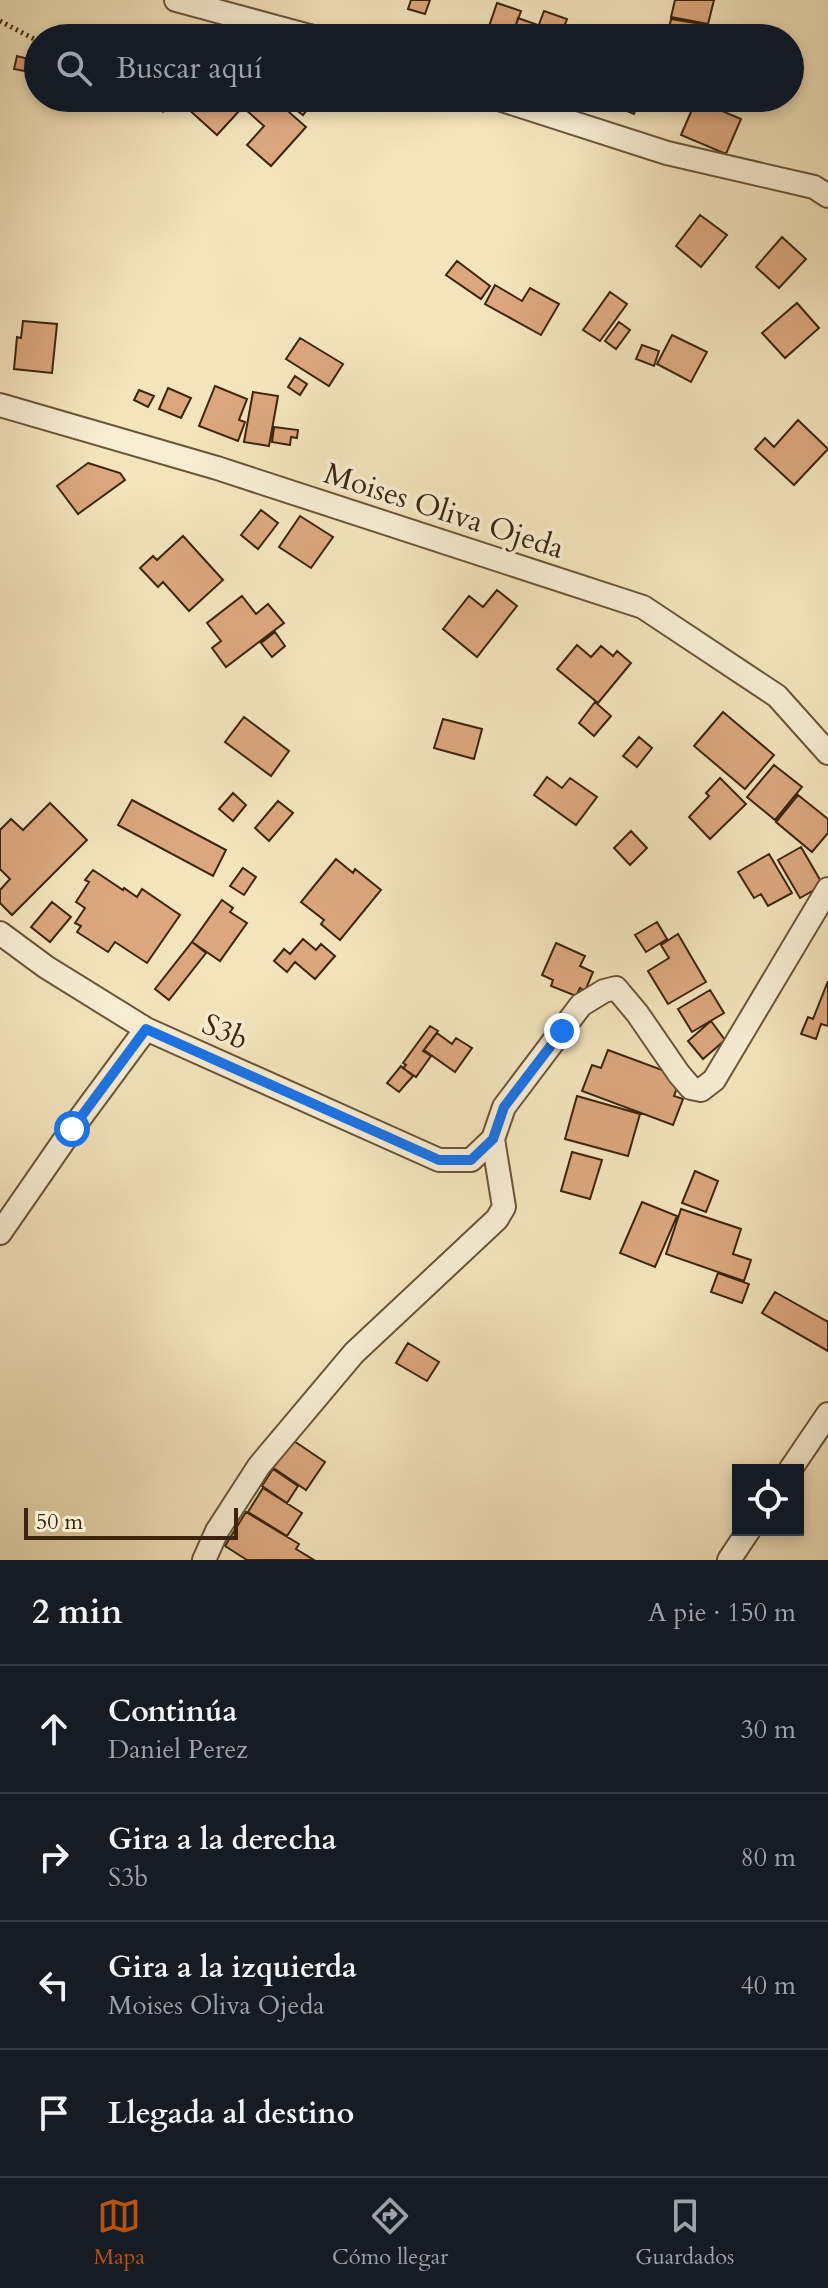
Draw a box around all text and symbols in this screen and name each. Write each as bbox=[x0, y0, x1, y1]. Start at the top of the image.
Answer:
search box bbox=[24, 24, 804, 112]
icon: search bbox=[52, 46, 96, 90]
text: Buscar aquí bbox=[116, 48, 262, 89]
street label: Moises Oliva Ojeda bbox=[319, 453, 569, 569]
street label: S3b bbox=[195, 1004, 255, 1060]
route end bbox=[544, 1013, 580, 1049]
route start bbox=[54, 1111, 90, 1147]
map controls bbox=[732, 1464, 804, 1536]
button: locate bbox=[732, 1464, 804, 1536]
scale bar bbox=[24, 1504, 238, 1540]
text: 50 m bbox=[36, 1507, 83, 1537]
text: 2 min bbox=[32, 1589, 123, 1635]
text: A pie · 150 m bbox=[648, 1595, 796, 1630]
text: Continúa bbox=[108, 1691, 238, 1732]
icon: ahead bbox=[32, 1707, 76, 1751]
text: 30 m bbox=[740, 1712, 796, 1747]
text: Daniel Perez bbox=[108, 1732, 248, 1767]
text: Gira a la derecha bbox=[108, 1819, 337, 1860]
icon: right bbox=[32, 1835, 76, 1879]
text: 80 m bbox=[740, 1840, 796, 1875]
text: S3b bbox=[108, 1860, 148, 1895]
text: Gira a la izquierda bbox=[108, 1947, 357, 1988]
icon: left bbox=[32, 1963, 76, 2007]
text: 40 m bbox=[740, 1968, 796, 2003]
text: Moises Oliva Ojeda bbox=[108, 1988, 324, 2023]
icon: arrive bbox=[32, 2091, 76, 2135]
text: Llegada al destino bbox=[108, 2093, 354, 2134]
tab: Mapa bbox=[94, 2194, 145, 2272]
tab: Cómo llegar bbox=[332, 2194, 448, 2272]
tab: Guardados bbox=[635, 2194, 734, 2272]

